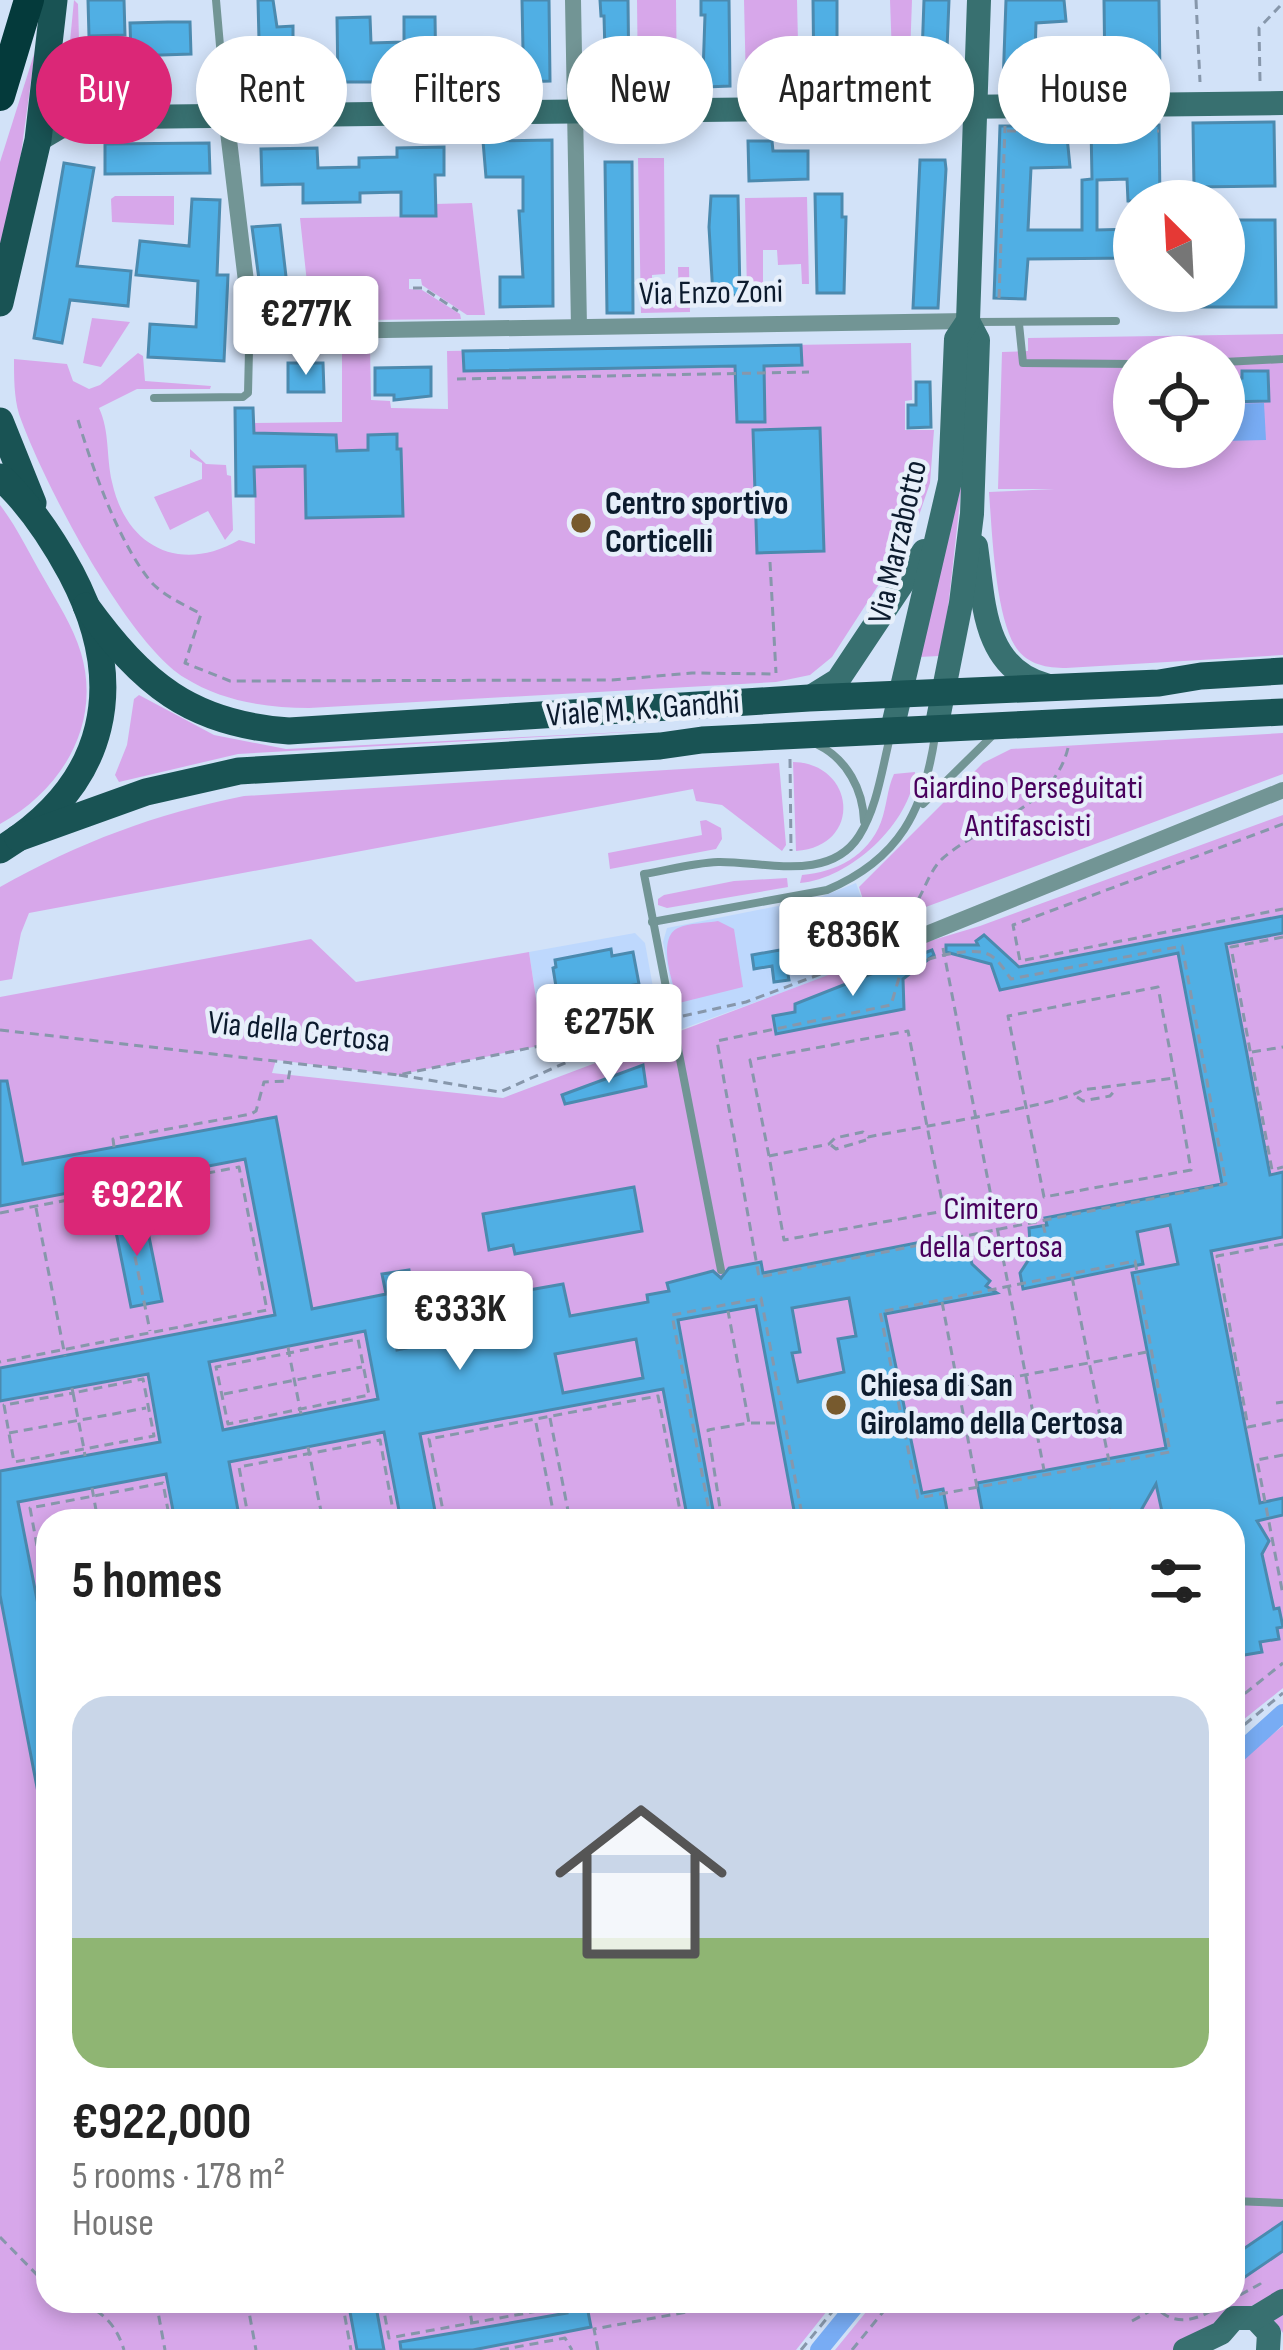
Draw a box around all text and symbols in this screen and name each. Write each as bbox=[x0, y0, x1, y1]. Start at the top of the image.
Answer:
chip: Buy bbox=[36, 36, 172, 144]
chip: Rent bbox=[196, 36, 347, 144]
chip: Filters bbox=[371, 36, 543, 144]
chip: New bbox=[567, 36, 713, 144]
chip: Apartment bbox=[737, 36, 974, 144]
chip: House bbox=[998, 36, 1170, 144]
north arrow bbox=[1113, 180, 1245, 312]
map controls bbox=[1113, 180, 1245, 468]
street label: Via Enzo Zoni bbox=[639, 272, 783, 314]
pin: €277K bbox=[222, 276, 390, 378]
text: €277K bbox=[260, 291, 352, 338]
button: locate bbox=[1113, 336, 1245, 468]
street label: Via Marzabotto bbox=[860, 457, 936, 627]
place label: Centro sportivo Corticelli bbox=[605, 484, 788, 562]
marker: Centro sportivo Corticelli bbox=[568, 510, 594, 536]
street label: Viale M. K. Gandhi bbox=[545, 682, 741, 736]
park label: Giardino Perseguitati Antifascisti bbox=[913, 768, 1143, 846]
pin: €836K bbox=[769, 897, 937, 999]
text: €836K bbox=[806, 912, 900, 959]
pin: €275K bbox=[525, 984, 693, 1086]
text: €275K bbox=[564, 999, 654, 1046]
street label: Via della Certosa bbox=[206, 1003, 392, 1061]
pin: €922K bbox=[53, 1157, 221, 1259]
text: €922K bbox=[91, 1172, 183, 1219]
park label: Cimitero della Certosa bbox=[919, 1189, 1063, 1267]
pin: €333K bbox=[376, 1271, 544, 1373]
text: €333K bbox=[414, 1286, 506, 1333]
place label: Chiesa di San Girolamo della Certosa bbox=[860, 1366, 1123, 1444]
marker: Chiesa di San Girolamo della Certosa bbox=[823, 1392, 849, 1418]
icon: filters bbox=[1143, 1548, 1209, 1614]
text: 5 homes bbox=[72, 1551, 222, 1612]
icon: home bbox=[533, 1774, 749, 1990]
text: €922,000 bbox=[72, 2092, 251, 2153]
text: 5 rooms · 178 m² bbox=[72, 2153, 285, 2200]
text: House bbox=[72, 2200, 154, 2247]

